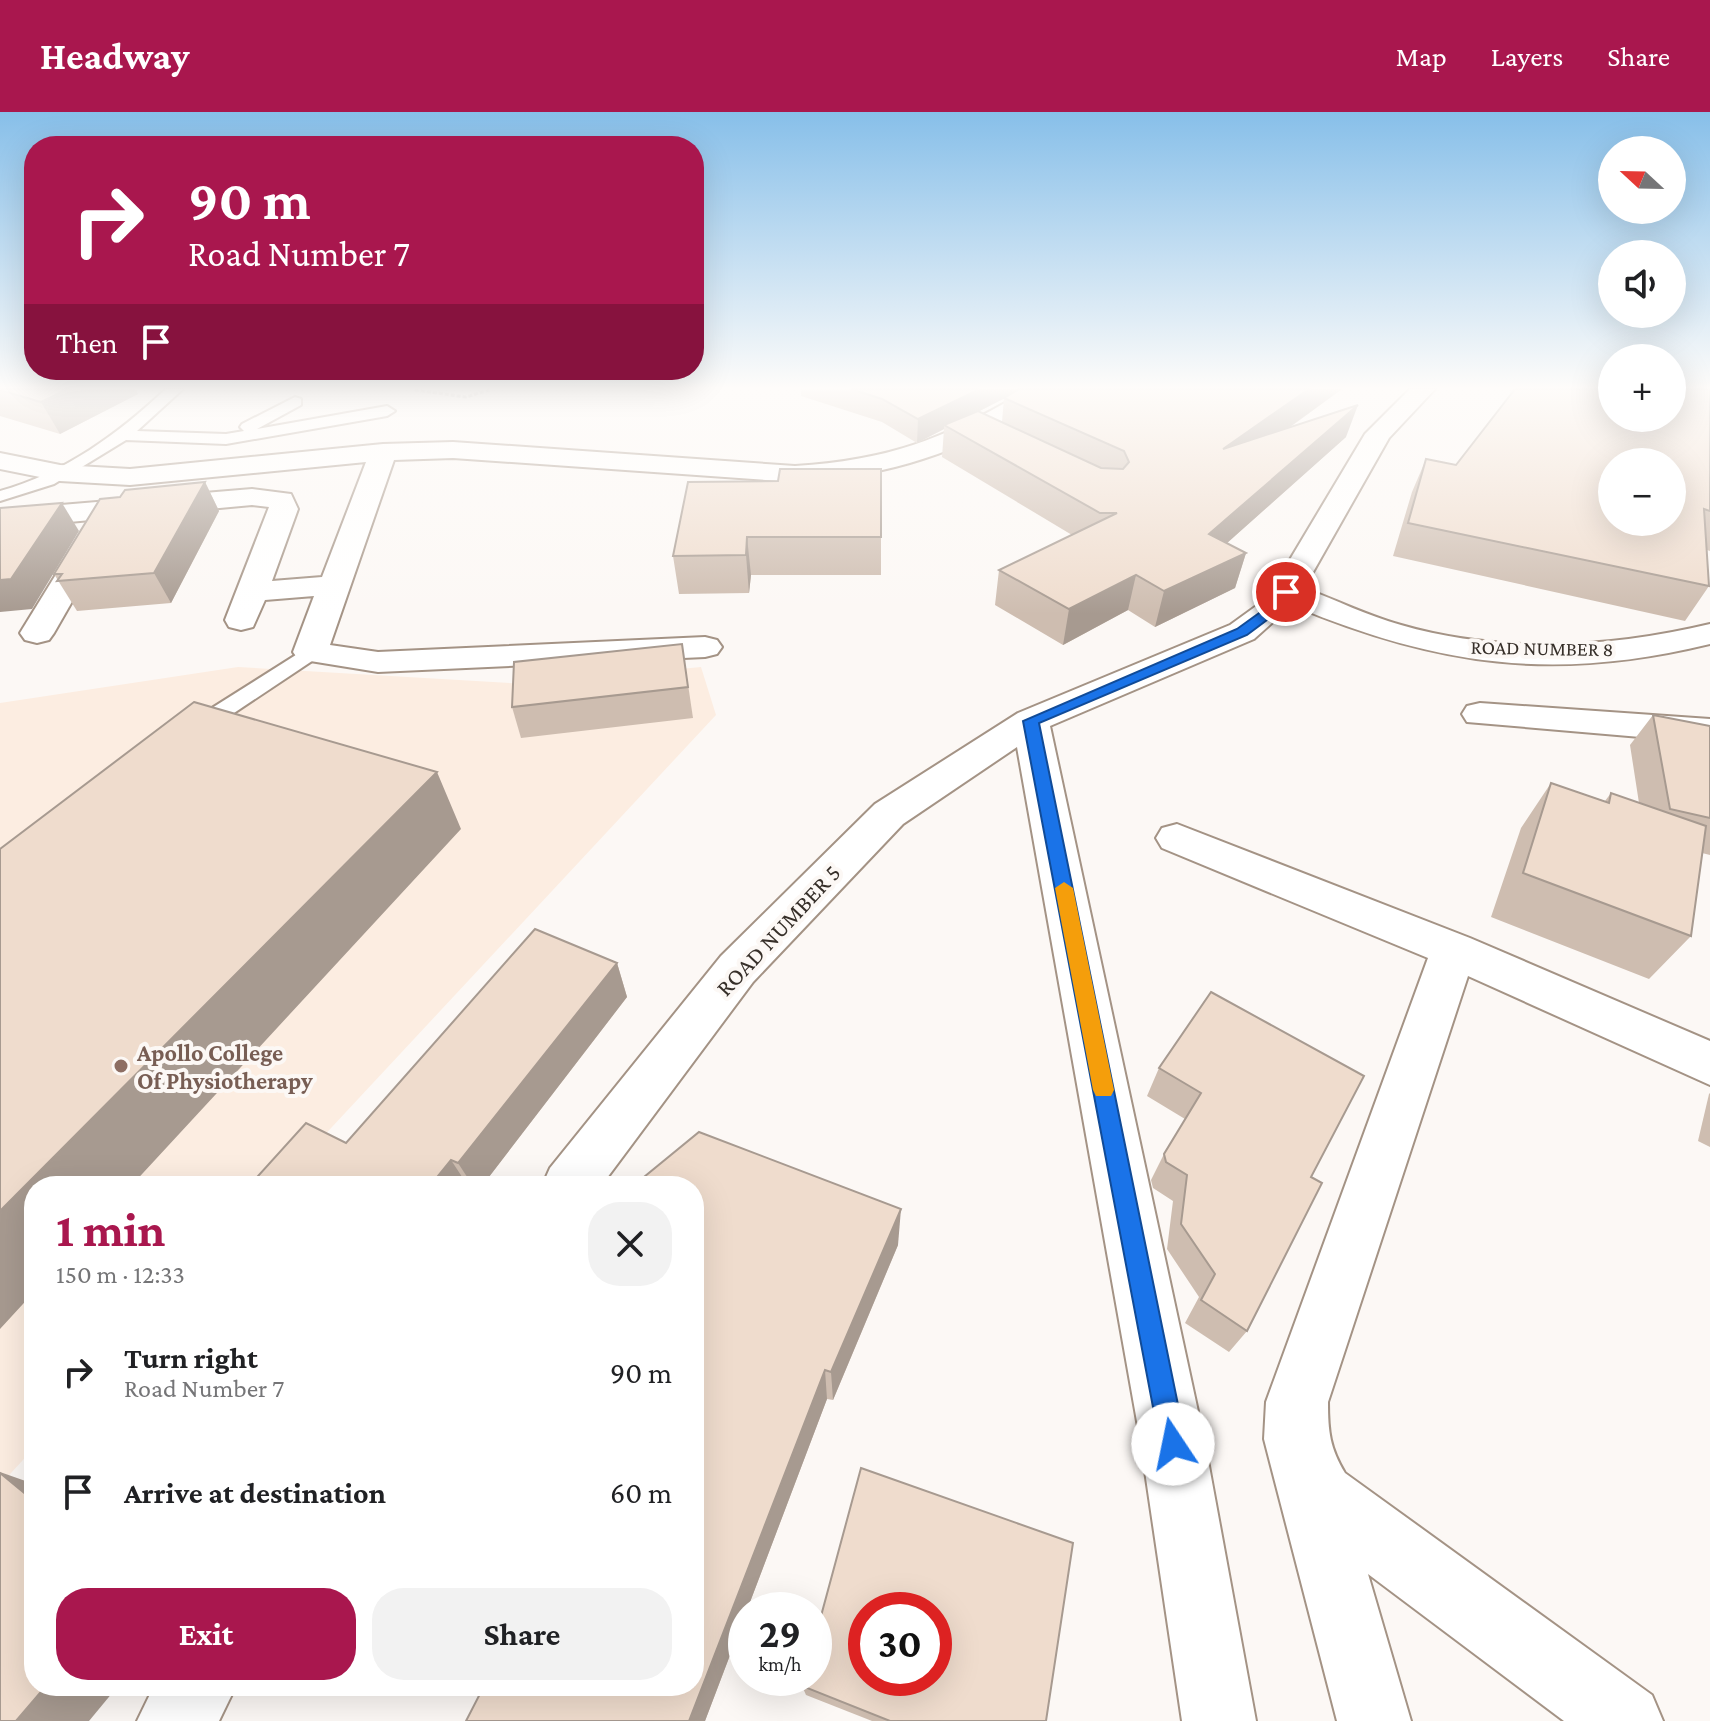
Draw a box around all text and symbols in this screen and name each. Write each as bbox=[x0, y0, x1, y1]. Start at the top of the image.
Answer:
text: Headway bbox=[40, 35, 190, 77]
text: Map bbox=[1396, 41, 1447, 72]
text: Layers bbox=[1491, 41, 1563, 72]
text: Share bbox=[1607, 41, 1670, 72]
north arrow bbox=[1598, 136, 1686, 224]
map controls bbox=[1598, 136, 1686, 536]
icon: right bbox=[56, 168, 160, 272]
text: 90 m bbox=[188, 169, 311, 231]
text: Road Number 7 bbox=[188, 234, 410, 274]
button: sound bbox=[1598, 240, 1686, 328]
icon: arrive bbox=[134, 320, 178, 364]
text: Then bbox=[56, 326, 118, 359]
button: + bbox=[1598, 344, 1686, 432]
button: − bbox=[1598, 448, 1686, 536]
pin bbox=[1252, 558, 1320, 626]
icon: arrive bbox=[1264, 570, 1308, 614]
street label: ROAD NUMBER 8 bbox=[1470, 636, 1614, 660]
street label: ROAD NUMBER 5 bbox=[710, 859, 846, 1001]
place label: Apollo College Of Physiotherapy bbox=[136, 1039, 313, 1094]
marker: Apollo College Of Physiotherapy bbox=[112, 1057, 130, 1075]
button: close bbox=[588, 1202, 672, 1286]
text: 1 min bbox=[56, 1203, 165, 1256]
text: 150 m · 12:33 bbox=[56, 1260, 185, 1289]
text: Turn right bbox=[124, 1341, 258, 1374]
icon: right bbox=[56, 1350, 100, 1394]
text: 90 m bbox=[610, 1356, 672, 1389]
text: Road Number 7 bbox=[124, 1374, 284, 1403]
position arrow bbox=[1131, 1402, 1215, 1486]
icon: arrive bbox=[56, 1470, 100, 1514]
text: Arrive at destination bbox=[124, 1476, 386, 1509]
text: 60 m bbox=[610, 1476, 672, 1509]
button: Exit bbox=[56, 1588, 356, 1680]
button: Share bbox=[372, 1588, 672, 1680]
speed limit sign: 30 bbox=[848, 1592, 952, 1696]
text: 29 bbox=[759, 1611, 801, 1656]
text: km/h bbox=[758, 1653, 802, 1675]

